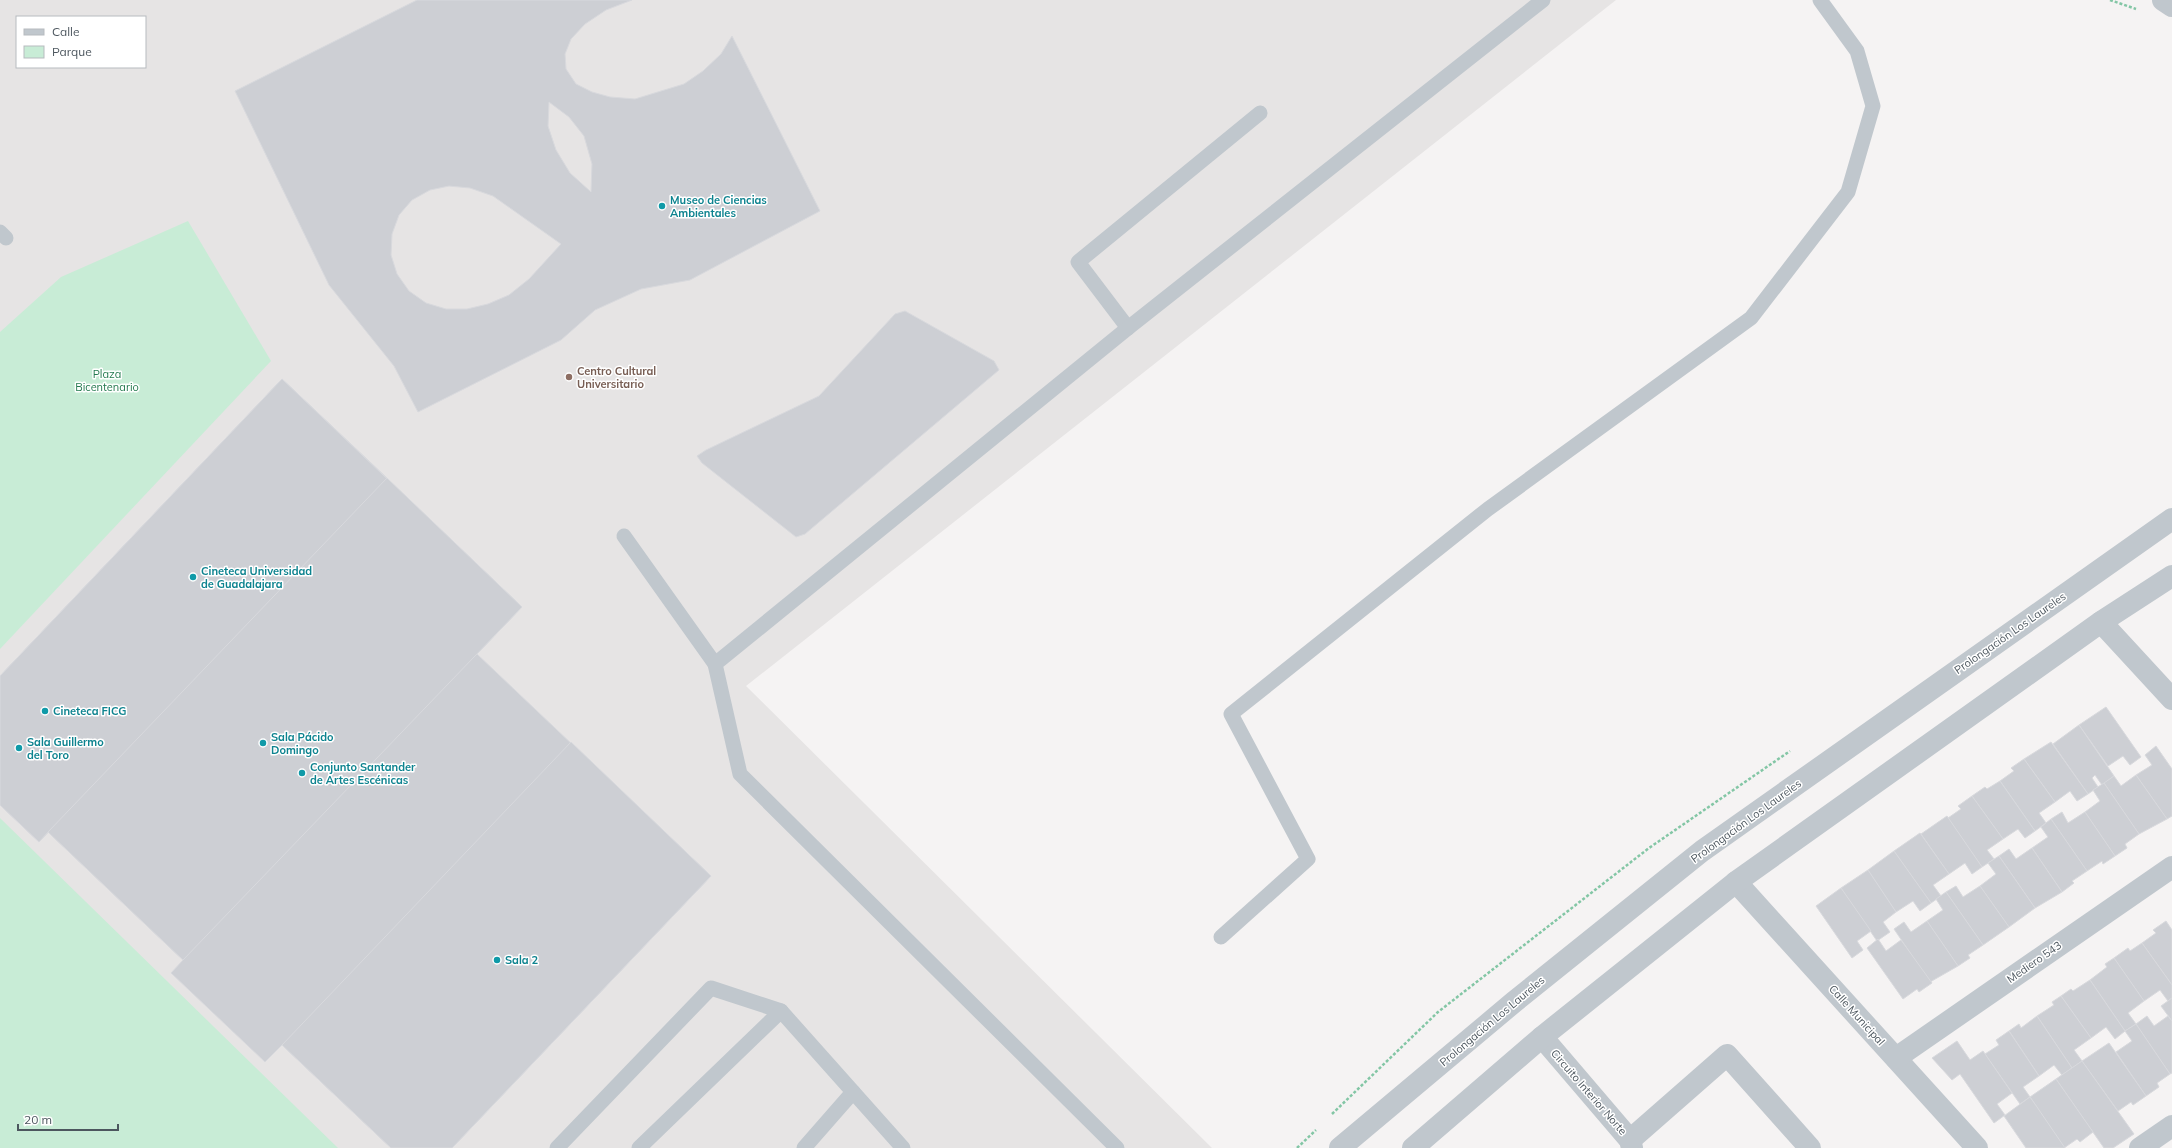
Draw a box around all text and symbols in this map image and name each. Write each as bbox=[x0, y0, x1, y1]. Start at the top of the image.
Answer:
legend bbox=[16, 16, 146, 68]
text: Calle bbox=[52, 24, 79, 39]
text: Parque bbox=[52, 44, 92, 59]
place label: Museo de Ciencias Ambientales bbox=[670, 193, 767, 220]
marker: Museo de Ciencias Ambientales bbox=[657, 201, 667, 211]
place label: Centro Cultural Universitario bbox=[577, 364, 656, 391]
park label: Plaza Bicentenario bbox=[75, 367, 139, 394]
marker: Centro Cultural Universitario bbox=[564, 372, 574, 382]
place label: Cineteca Universidad de Guadalajara bbox=[201, 564, 312, 591]
marker: Cineteca Universidad de Guadalajara bbox=[188, 572, 198, 582]
street label: Prolongación Los Laureles bbox=[1952, 589, 2068, 677]
place label: Cineteca FICG bbox=[53, 704, 126, 718]
marker: Cineteca FICG bbox=[40, 706, 50, 716]
place label: Sala Pácido Domingo bbox=[271, 730, 334, 757]
place label: Sala Guillermo del Toro bbox=[27, 735, 104, 762]
marker: Sala Pácido Domingo bbox=[258, 738, 268, 748]
marker: Sala Guillermo del Toro bbox=[14, 743, 24, 753]
place label: Conjunto Santander de Artes Escénicas bbox=[310, 760, 416, 787]
marker: Conjunto Santander de Artes Escénicas bbox=[297, 768, 307, 778]
street label: Prolongación Los Laureles bbox=[1688, 776, 1804, 866]
street label: Mediero 543 bbox=[2004, 938, 2064, 986]
place label: Sala 2 bbox=[505, 953, 539, 967]
marker: Sala 2 bbox=[492, 955, 502, 965]
street label: Prolongación Los Laureles bbox=[1437, 973, 1547, 1069]
street label: Calle Municipal bbox=[1826, 982, 1888, 1048]
street label: Circuito Interior Norte bbox=[1548, 1046, 1630, 1138]
scale bar bbox=[18, 1106, 118, 1132]
text: 20 m bbox=[24, 1112, 52, 1127]

